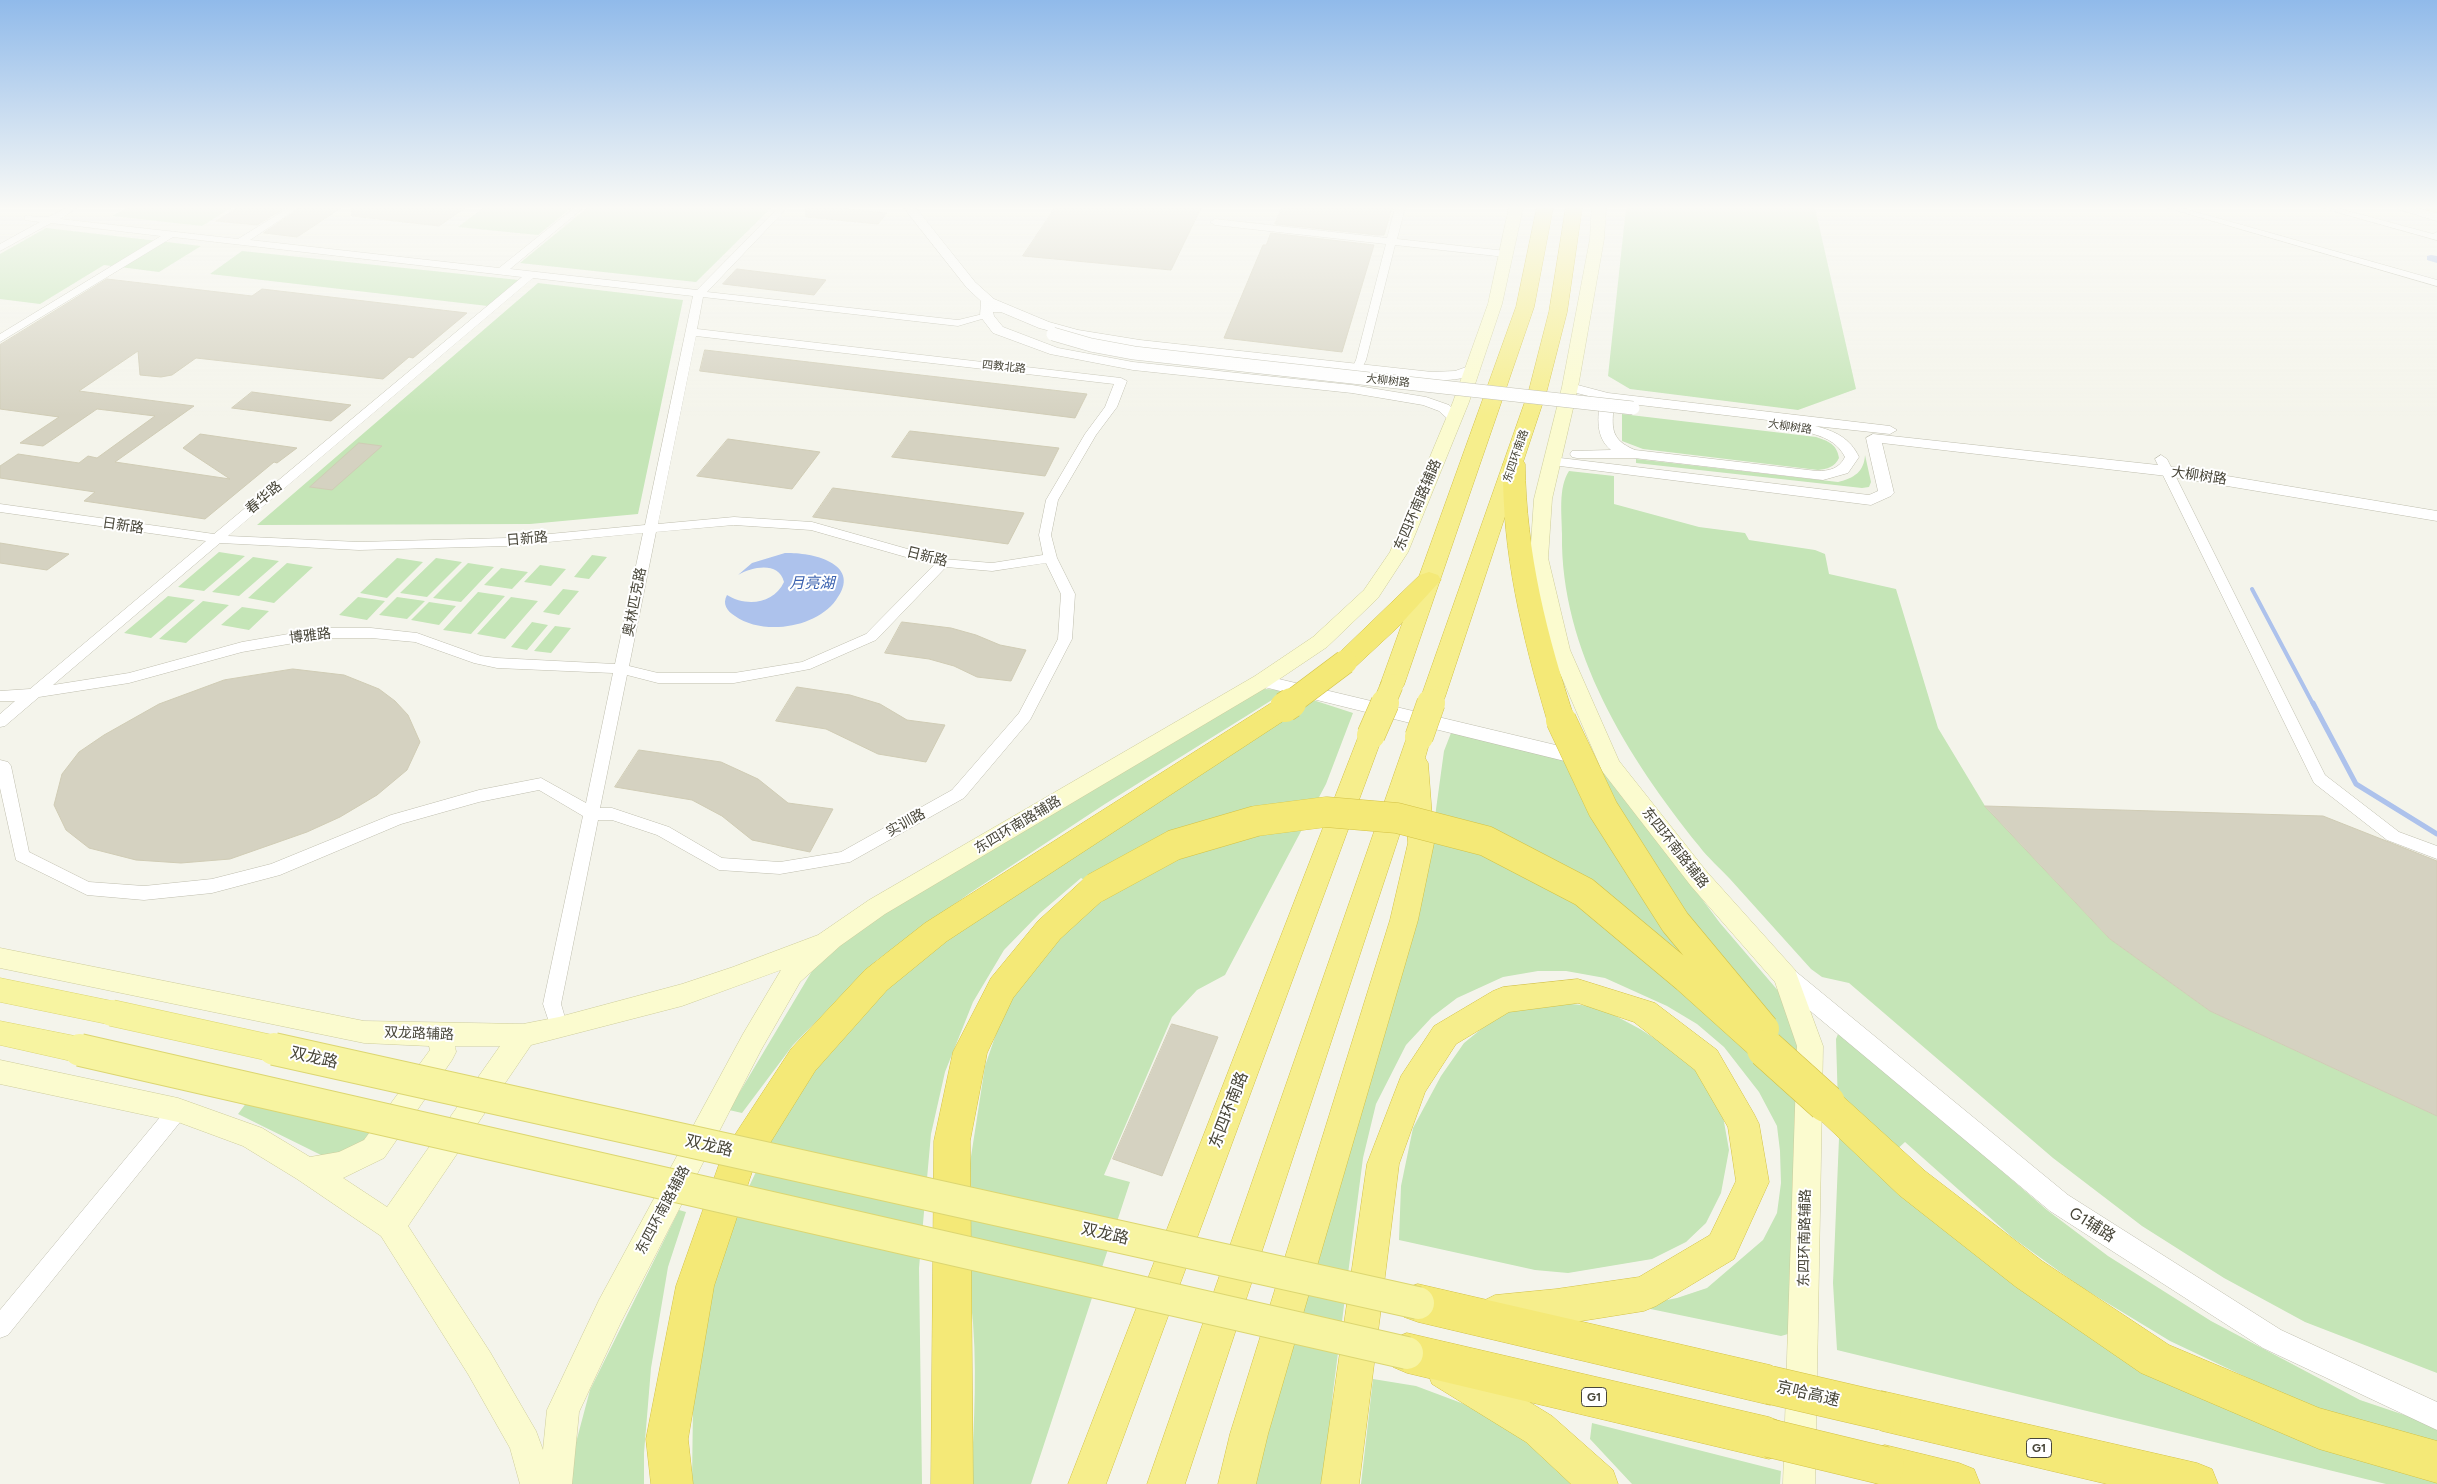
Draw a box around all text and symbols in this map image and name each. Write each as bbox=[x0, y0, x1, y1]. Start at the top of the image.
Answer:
street label: 四教北路 bbox=[981, 358, 1027, 376]
street label: 大柳树路 bbox=[1365, 372, 1411, 390]
street label: 大柳树路 bbox=[1767, 417, 1813, 437]
street label: 东四环南路 bbox=[1501, 428, 1531, 484]
street label: 东四环南路辅路 bbox=[1391, 457, 1445, 553]
street label: 大柳树路 bbox=[2170, 464, 2228, 488]
street label: 春华路 bbox=[243, 478, 285, 518]
street label: 日新路 bbox=[101, 515, 145, 537]
street label: 日新路 bbox=[505, 529, 549, 549]
street label: 日新路 bbox=[905, 544, 949, 570]
street label: 奥林匹克路 bbox=[620, 566, 650, 638]
water label: 月亮湖 bbox=[790, 575, 834, 593]
street label: 博雅路 bbox=[288, 625, 332, 647]
street label: 东四环南路辅路 bbox=[972, 793, 1064, 857]
street label: 东四环南路辅路 bbox=[1638, 804, 1712, 892]
street label: 实训路 bbox=[884, 805, 928, 841]
street label: 双龙路辅路 bbox=[384, 1024, 454, 1044]
street label: 双龙路 bbox=[288, 1043, 340, 1073]
street label: 东四环南路 bbox=[1206, 1069, 1252, 1151]
street label: 双龙路 bbox=[683, 1131, 735, 1161]
street label: 东四环南路辅路 bbox=[633, 1163, 693, 1257]
street label: 东四环南路辅路 bbox=[1796, 1189, 1814, 1287]
street label: G1辅路 bbox=[2065, 1203, 2119, 1247]
street label: 双龙路 bbox=[1079, 1219, 1131, 1249]
street label: 京哈高速 bbox=[1775, 1377, 1841, 1411]
road number: G1 bbox=[1582, 1388, 1606, 1406]
road number: G1 bbox=[2026, 1439, 2052, 1458]

